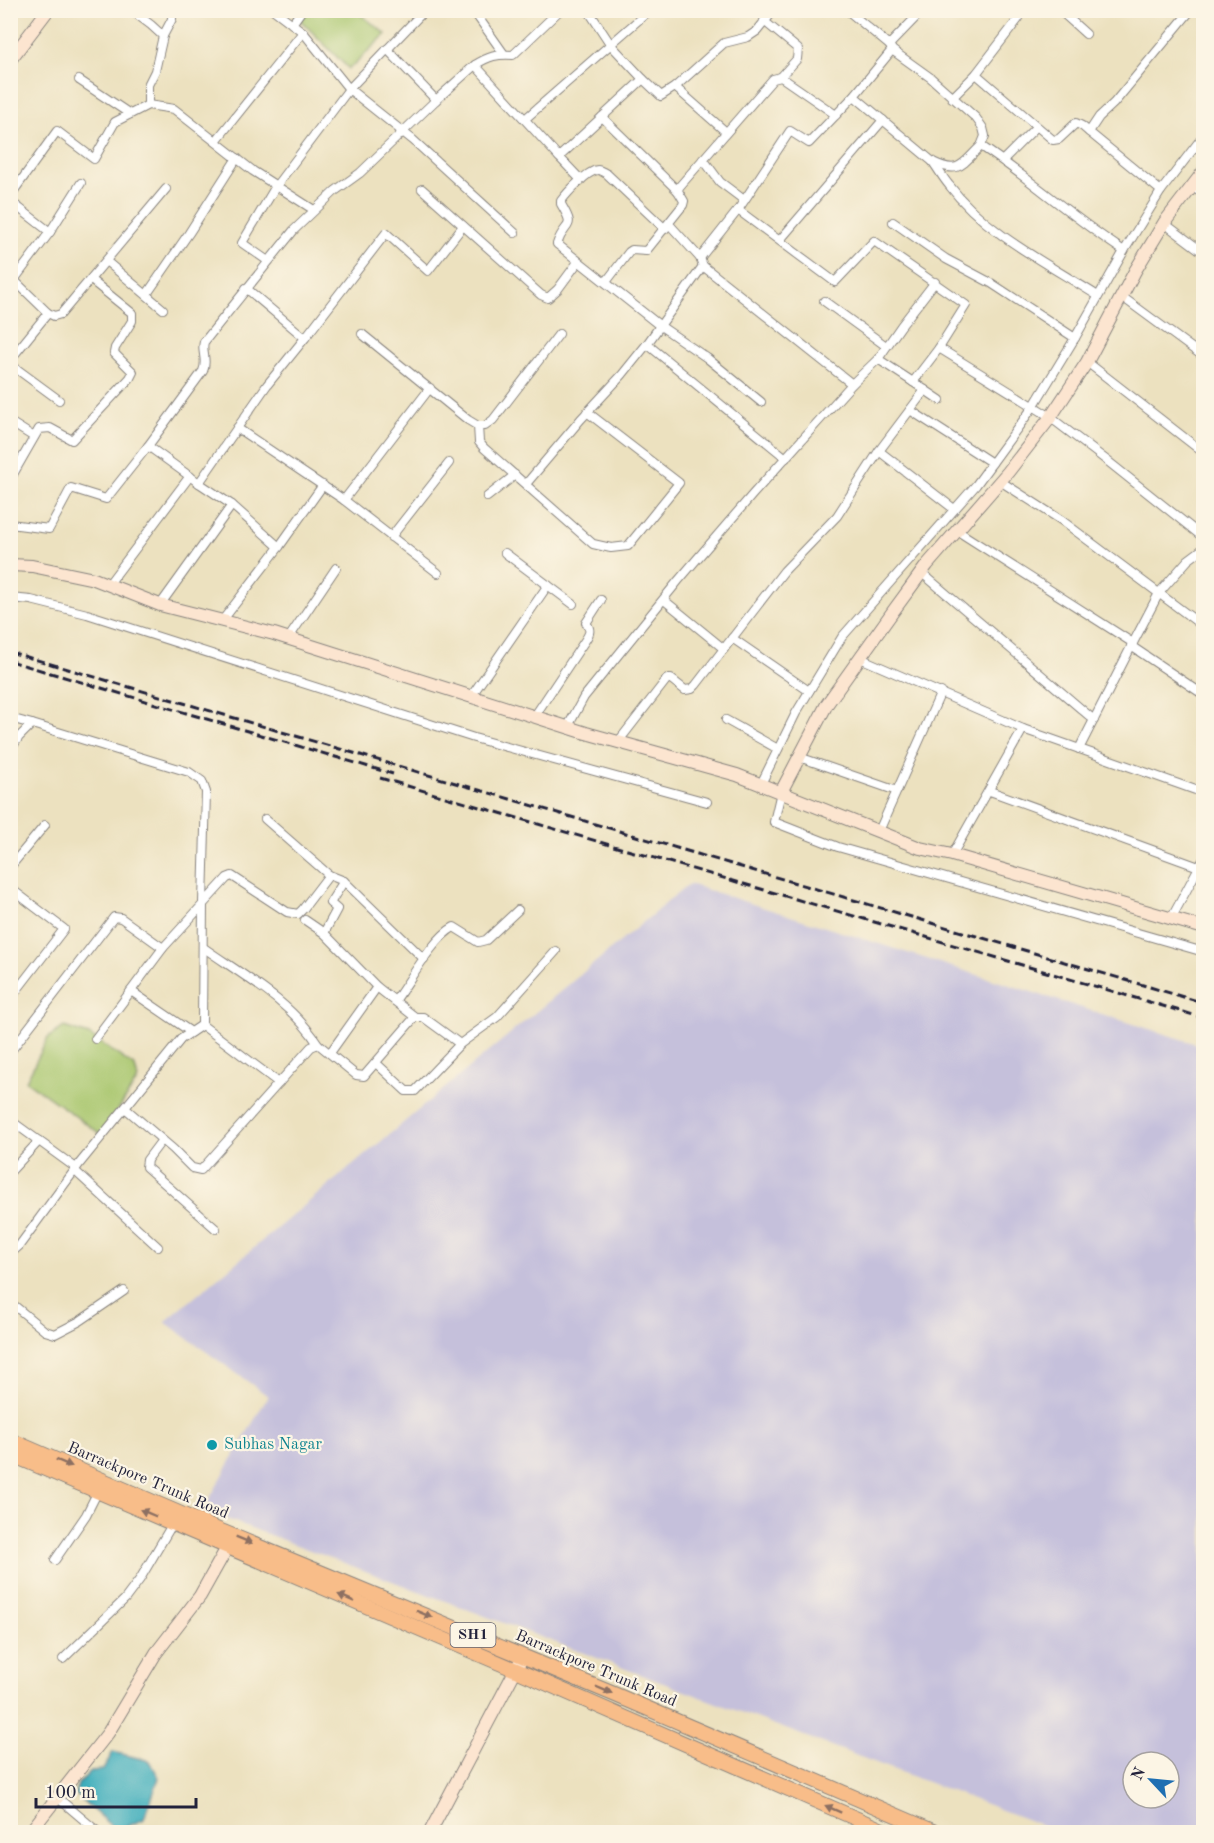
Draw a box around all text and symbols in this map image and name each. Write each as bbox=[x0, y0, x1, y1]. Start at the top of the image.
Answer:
place label: Subhas Nagar bbox=[224, 1437, 322, 1453]
marker: Subhas Nagar bbox=[205, 1438, 219, 1452]
street label: Barrackpore Trunk Road bbox=[65, 1440, 231, 1522]
one-way arrow bbox=[56, 1459, 73, 1468]
one-way arrow bbox=[139, 1508, 156, 1517]
one-way arrow bbox=[235, 1535, 253, 1545]
one-way arrow bbox=[337, 1593, 355, 1603]
one-way arrow bbox=[415, 1610, 433, 1619]
road number: SH1 bbox=[450, 1623, 496, 1647]
street label: Barrackpore Trunk Road bbox=[513, 1628, 679, 1710]
one-way arrow bbox=[595, 1685, 613, 1695]
north arrow bbox=[1121, 1750, 1181, 1810]
text: N bbox=[1129, 1765, 1150, 1783]
scale bar bbox=[36, 1771, 196, 1809]
text: 100 m bbox=[45, 1784, 96, 1802]
one-way arrow bbox=[824, 1804, 842, 1814]

